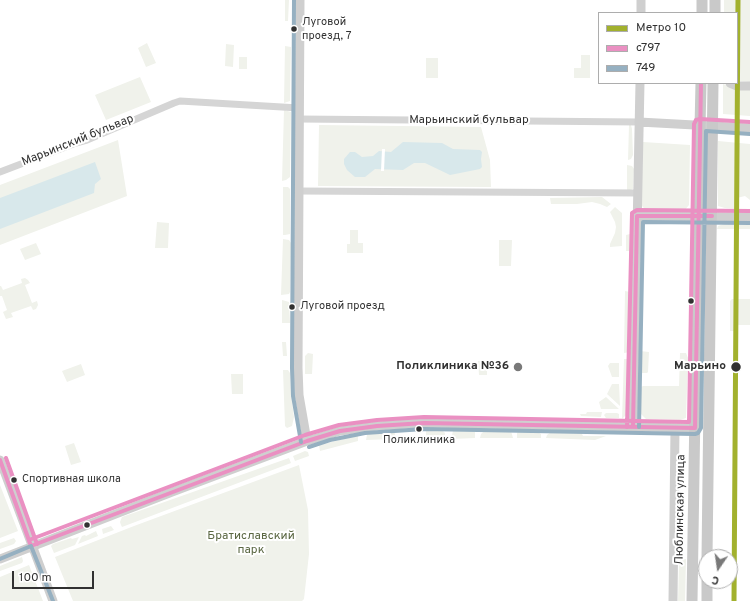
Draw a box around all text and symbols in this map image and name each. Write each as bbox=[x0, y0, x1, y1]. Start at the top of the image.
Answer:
legend bbox=[598, 12, 738, 84]
place label: Луговой проезд, 7 bbox=[302, 16, 351, 42]
text: Метро 10 bbox=[636, 20, 686, 36]
marker: Луговой проезд, 7 bbox=[289, 24, 299, 34]
text: с797 bbox=[636, 40, 660, 56]
text: 749 bbox=[636, 60, 656, 76]
street label: Марьинский бульвар bbox=[20, 112, 136, 170]
street label: Марьинский бульвар bbox=[409, 114, 529, 128]
unlabelled marker bbox=[686, 296, 696, 306]
place label: Луговой проезд bbox=[300, 300, 385, 314]
marker: Луговой проезд bbox=[287, 302, 297, 312]
place label: Поликлиника №36 bbox=[396, 360, 509, 374]
place label: Марьино bbox=[674, 360, 726, 374]
marker: Марьино bbox=[729, 360, 743, 374]
marker: Поликлиника №36 bbox=[512, 361, 524, 373]
marker: Поликлиника bbox=[414, 424, 424, 434]
place label: Поликлиника bbox=[383, 434, 455, 448]
street label: Люблинская улица bbox=[673, 454, 689, 566]
place label: Спортивная школа bbox=[22, 473, 121, 487]
marker: Спортивная школа bbox=[9, 475, 19, 485]
unlabelled marker bbox=[82, 520, 92, 530]
park label: Братиславский парк bbox=[207, 530, 295, 558]
north arrow bbox=[698, 549, 738, 589]
scale bar bbox=[14, 563, 96, 589]
text: 100 m bbox=[19, 570, 52, 586]
text: С bbox=[711, 572, 721, 587]

